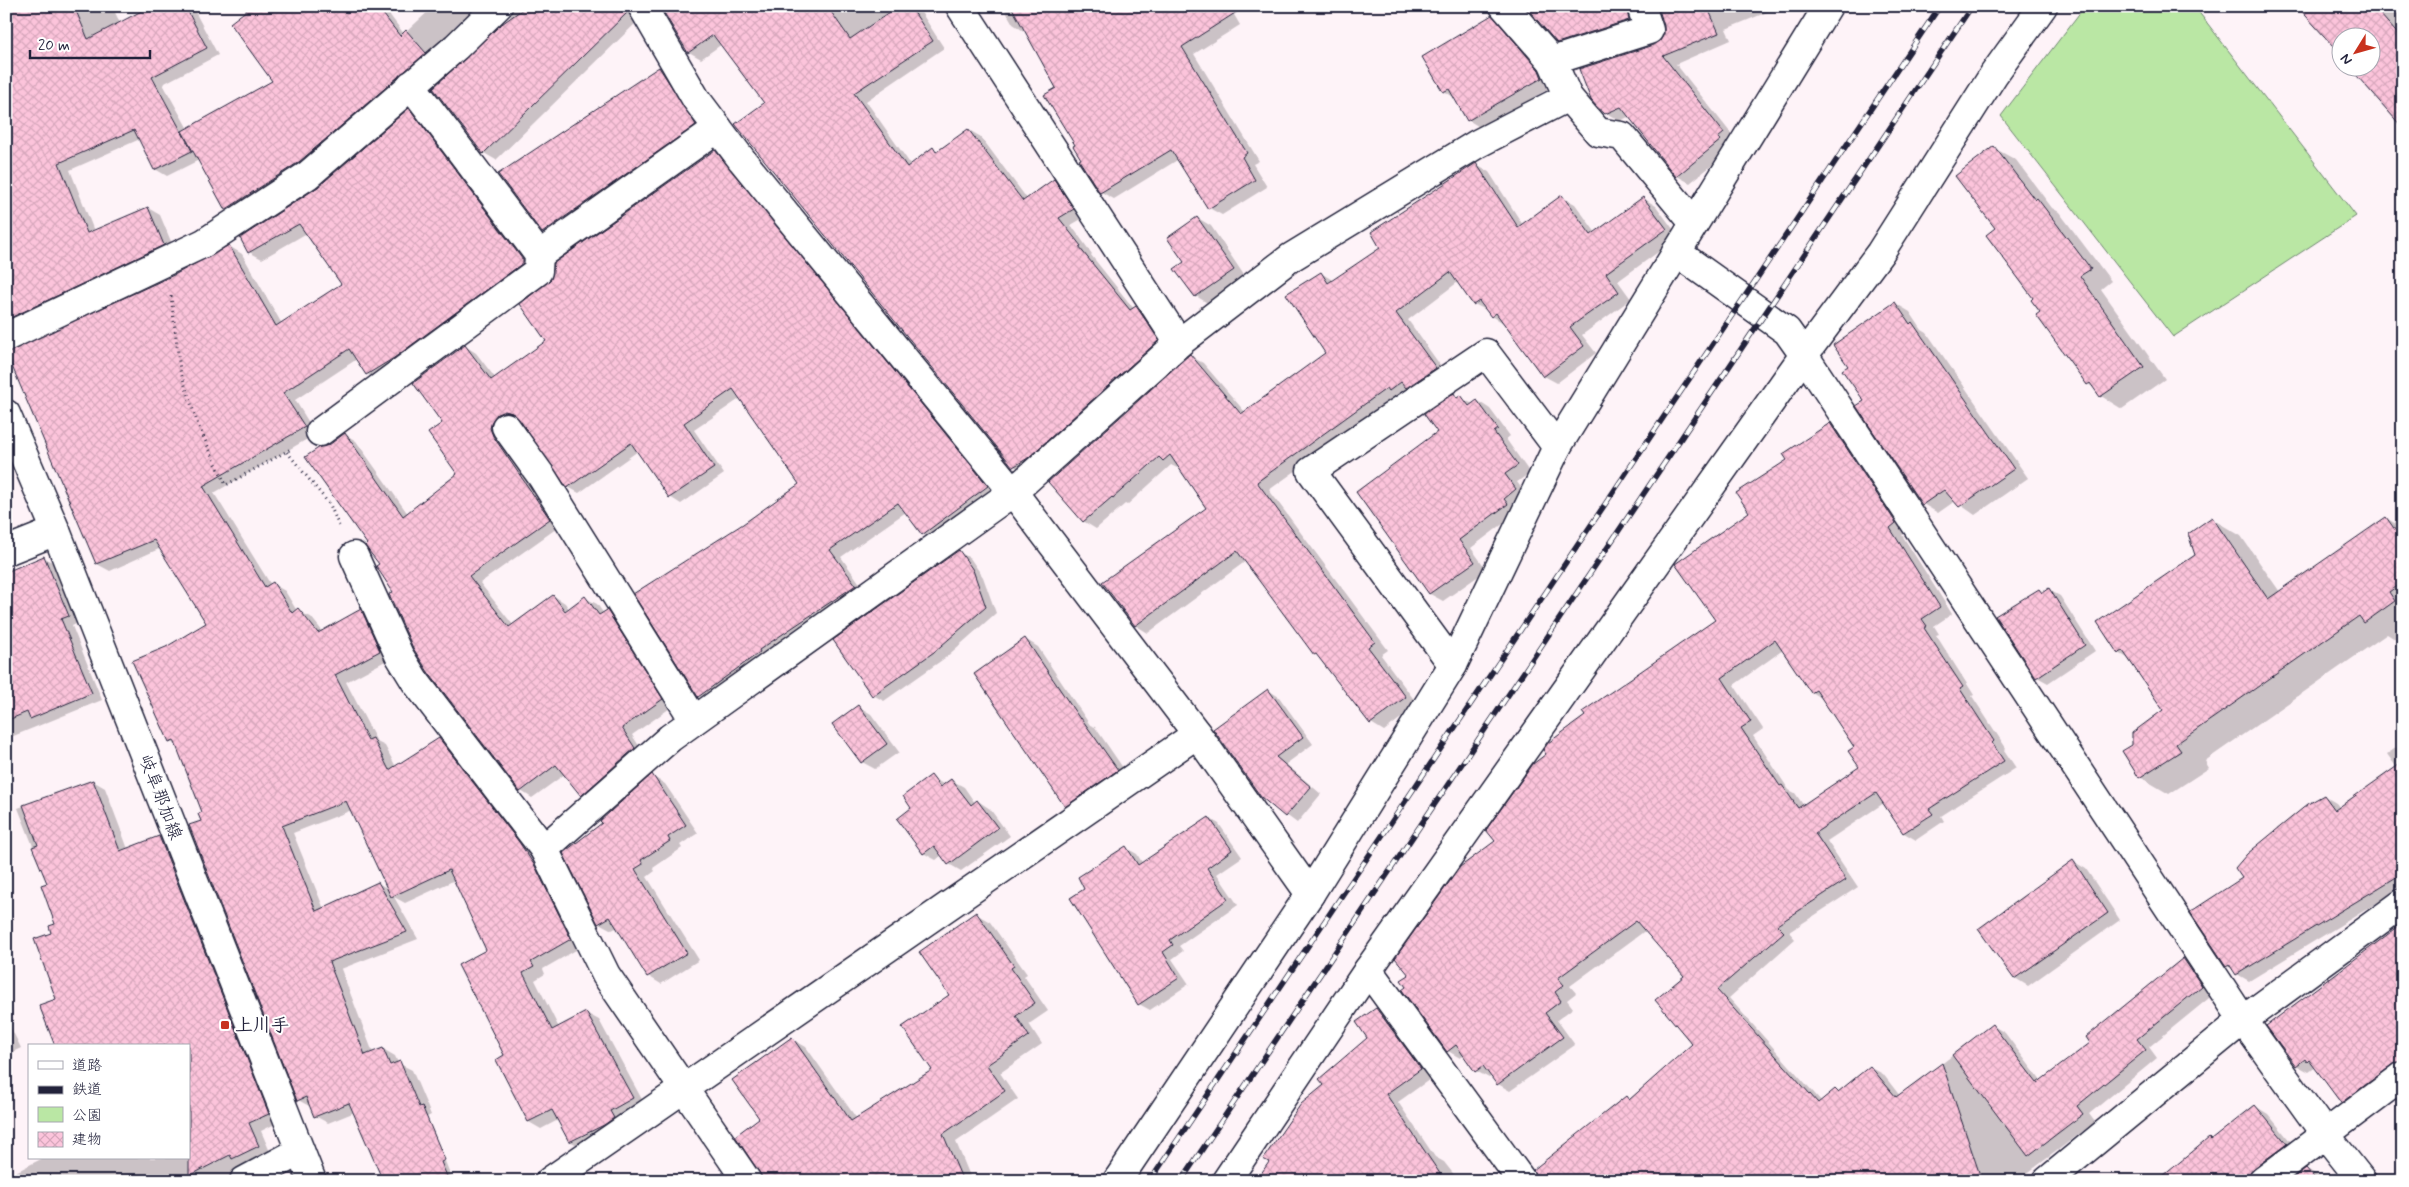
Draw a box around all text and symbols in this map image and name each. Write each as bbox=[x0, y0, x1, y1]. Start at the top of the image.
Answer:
scale bar bbox=[30, 28, 150, 60]
north arrow bbox=[2332, 28, 2382, 78]
text: 20 m bbox=[38, 36, 70, 56]
text: N bbox=[2336, 50, 2356, 68]
street label: 岐阜那加線 bbox=[133, 751, 187, 844]
place label: 上川手 bbox=[235, 1014, 289, 1038]
marker: 上川手 bbox=[219, 1019, 231, 1031]
legend bbox=[28, 1044, 190, 1160]
text: 道路 bbox=[72, 1056, 102, 1076]
text: 鉄道 bbox=[72, 1080, 102, 1100]
text: 公園 bbox=[72, 1106, 102, 1126]
text: 建物 bbox=[72, 1130, 102, 1150]

